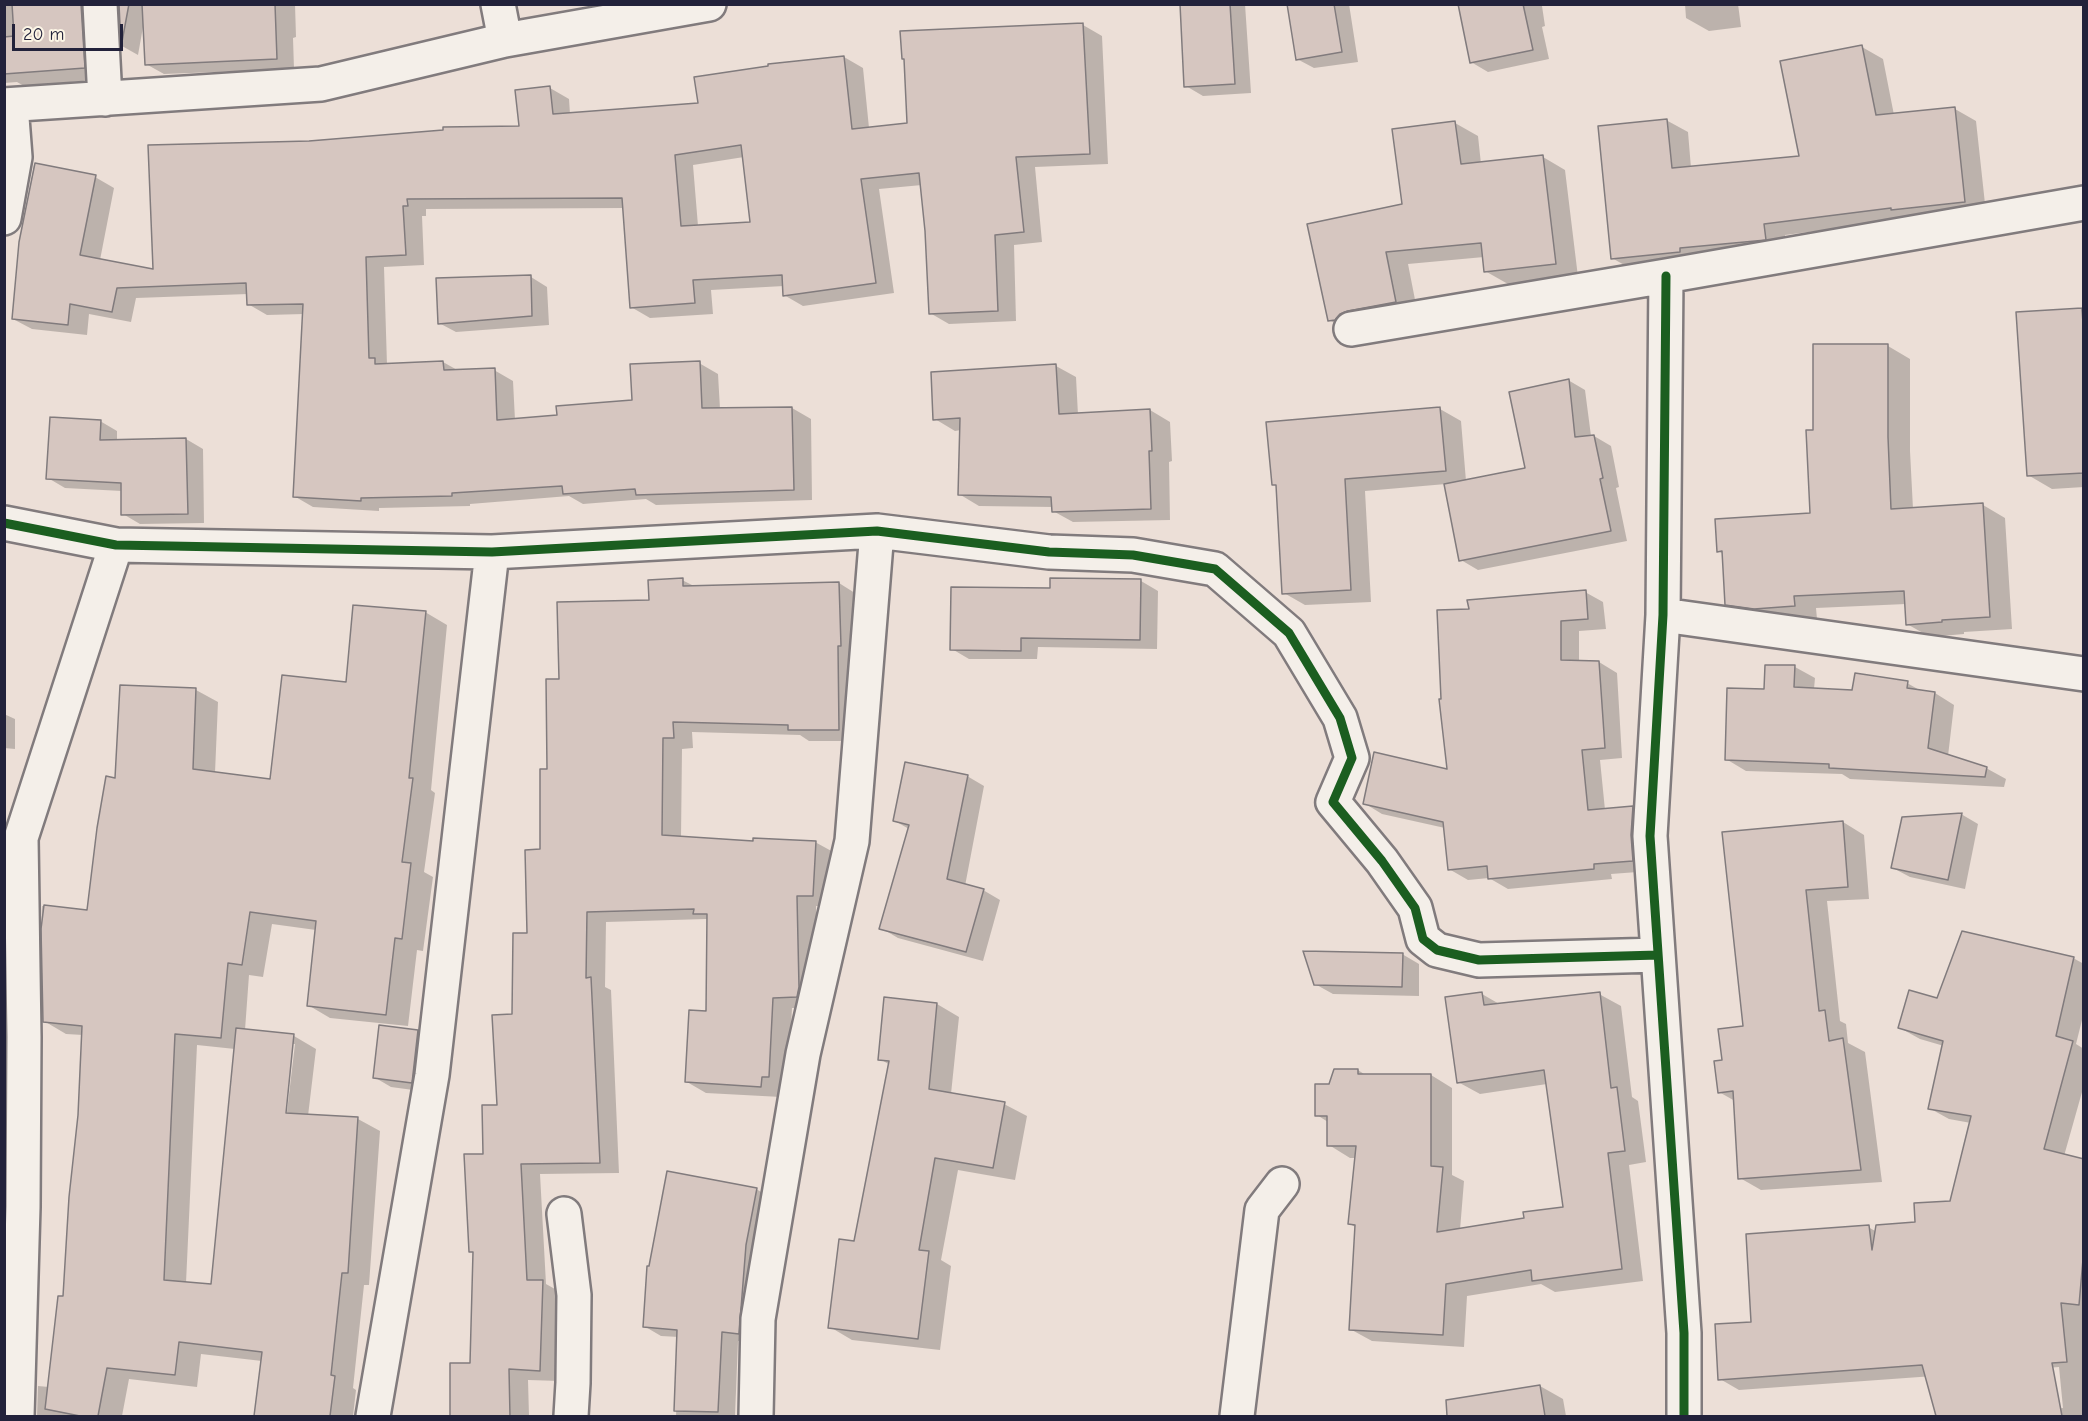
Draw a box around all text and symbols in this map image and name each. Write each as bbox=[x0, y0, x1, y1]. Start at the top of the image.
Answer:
scale bar bbox=[15, 12, 126, 50]
text: 20 m bbox=[23, 24, 64, 45]

